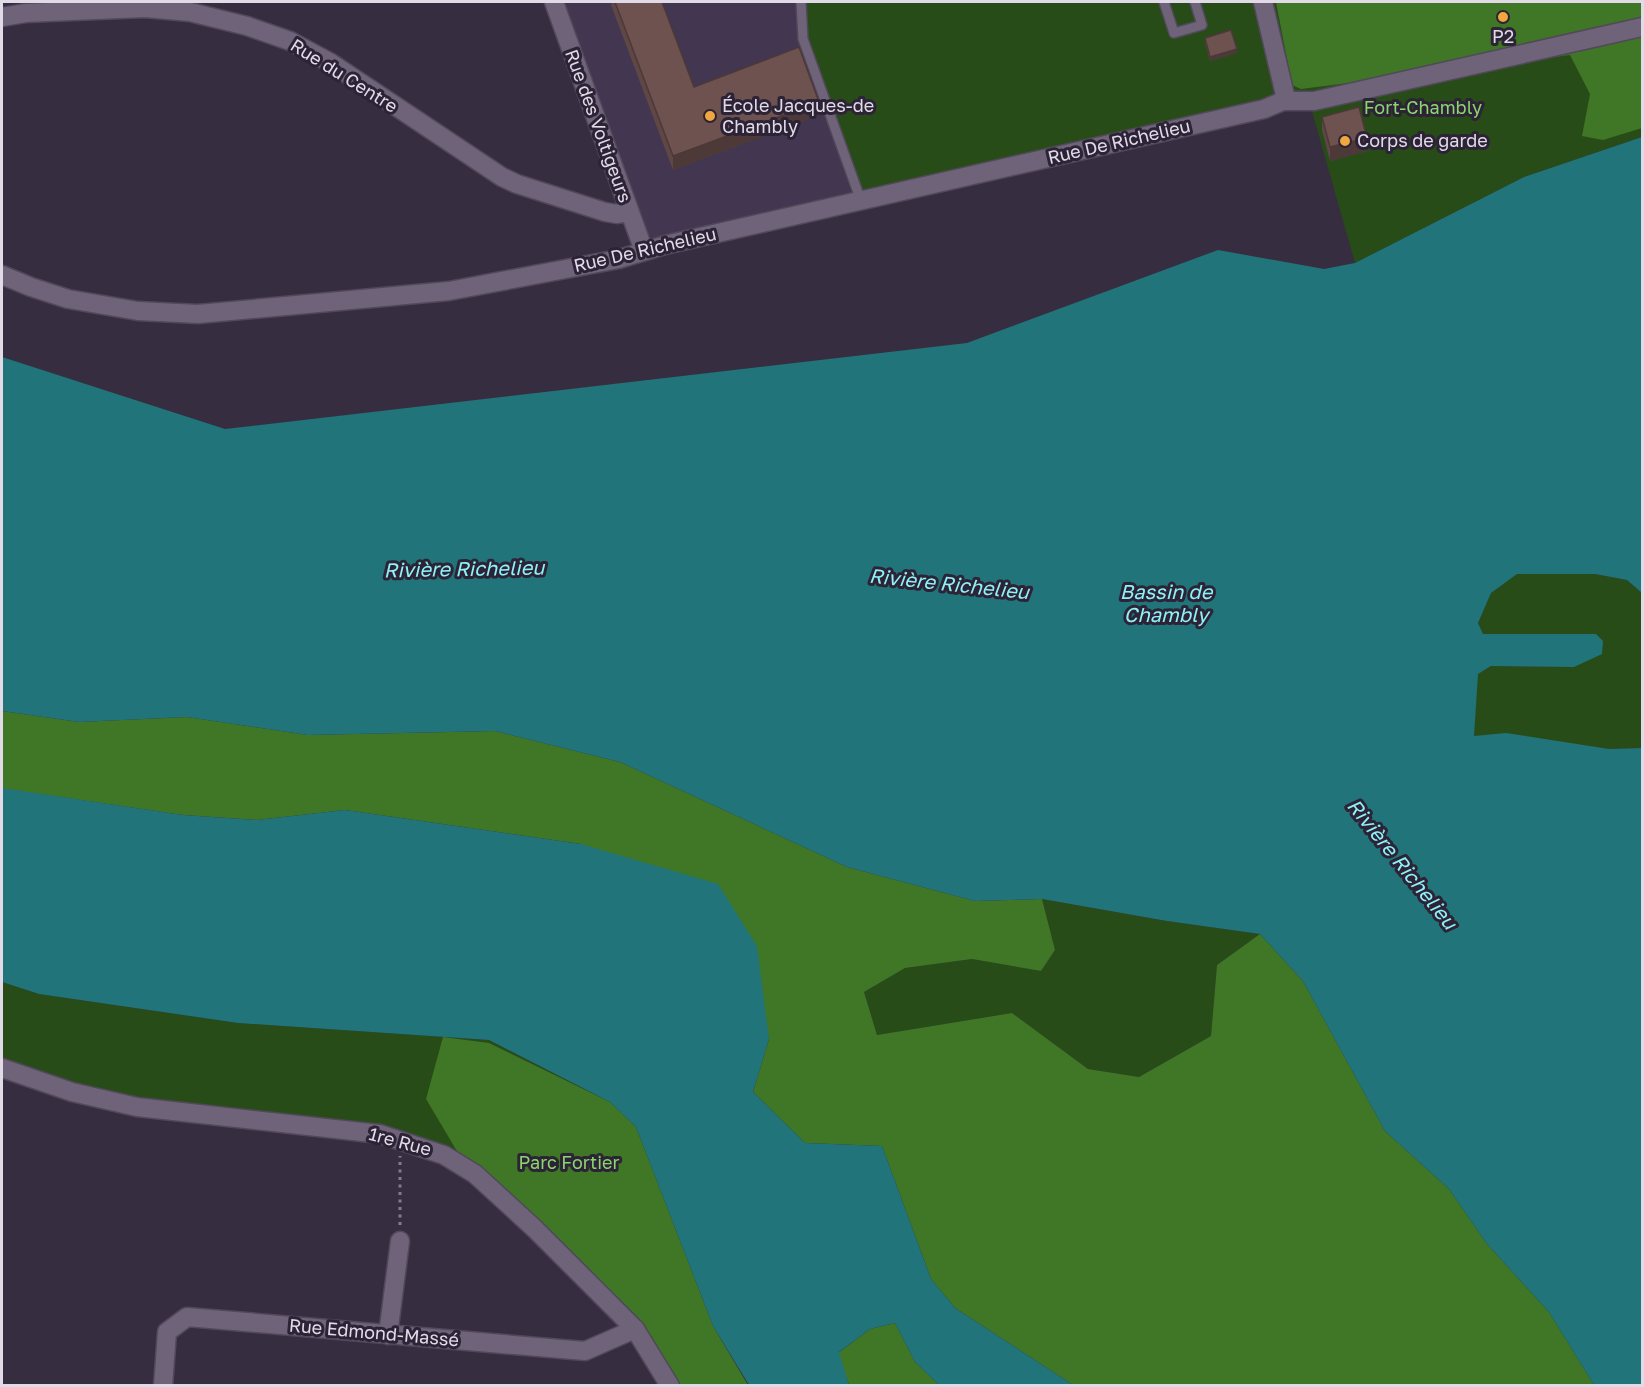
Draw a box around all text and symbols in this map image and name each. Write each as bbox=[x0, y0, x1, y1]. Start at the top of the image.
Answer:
marker: P2 bbox=[1496, 10, 1510, 24]
place label: P2 bbox=[1492, 25, 1514, 47]
street label: Rue du Centre bbox=[287, 33, 402, 117]
street label: Rue des Voltigeurs bbox=[561, 46, 637, 205]
place label: École Jacques-de Chambly bbox=[722, 94, 874, 137]
park label: Fort-Chambly bbox=[1364, 96, 1482, 118]
marker: École Jacques-de Chambly bbox=[703, 109, 717, 123]
street label: Rue De Richelieu bbox=[1045, 114, 1192, 168]
place label: Corps de garde bbox=[1357, 129, 1488, 151]
marker: Corps de garde bbox=[1338, 134, 1352, 148]
street label: Rue De Richelieu bbox=[571, 222, 718, 276]
water label: Rivière Richelieu bbox=[384, 555, 546, 581]
water label: Rivière Richelieu bbox=[868, 563, 1032, 604]
water label: Bassin de Chambly bbox=[1120, 579, 1214, 627]
water label: Rivière Richelieu bbox=[1343, 793, 1464, 935]
street label: 1re Rue bbox=[367, 1122, 434, 1160]
park label: Parc Fortier bbox=[518, 1151, 620, 1173]
street label: Rue Edmond-Massé bbox=[288, 1314, 460, 1350]

